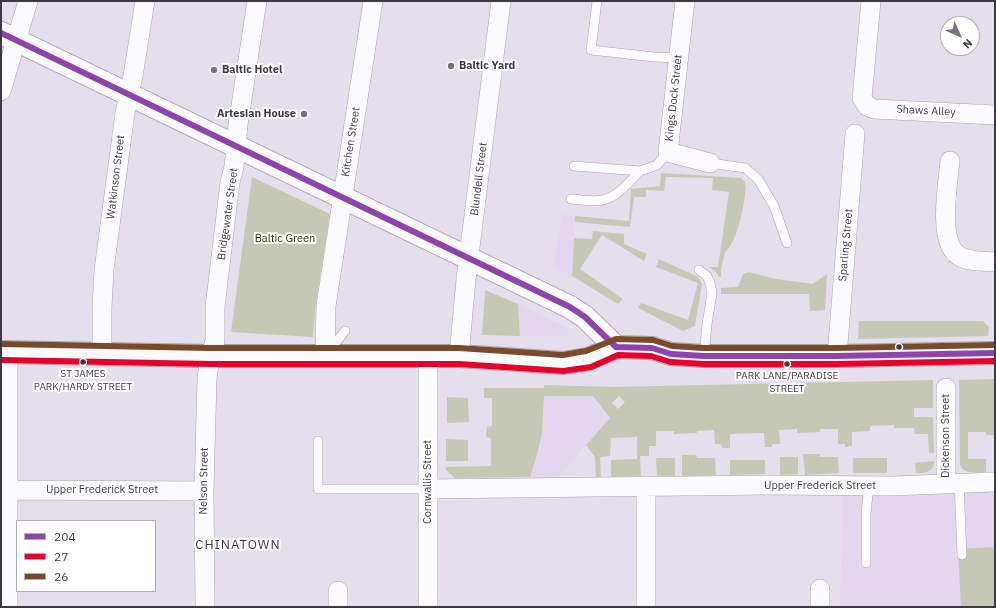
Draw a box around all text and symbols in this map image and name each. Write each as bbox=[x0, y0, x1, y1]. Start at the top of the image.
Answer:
north arrow bbox=[940, 16, 980, 56]
text: N bbox=[960, 36, 976, 52]
street label: Kings Dock Street bbox=[663, 54, 685, 142]
place label: Baltic Yard bbox=[459, 59, 515, 73]
marker: Baltic Yard bbox=[446, 61, 456, 71]
place label: Baltic Hotel bbox=[222, 63, 282, 77]
marker: Baltic Hotel bbox=[209, 65, 219, 75]
street label: Shaws Alley bbox=[896, 103, 956, 119]
street label: Kitchen Street bbox=[339, 106, 363, 178]
place label: Artesian House bbox=[217, 107, 296, 121]
marker: Artesian House bbox=[299, 109, 309, 119]
street label: Watkinson Street bbox=[104, 134, 128, 220]
street label: Blundell Street bbox=[468, 142, 490, 216]
street label: Bridgewater Street bbox=[215, 167, 241, 261]
street label: Sparling Street bbox=[836, 208, 856, 282]
park label: Baltic Green bbox=[255, 232, 315, 246]
unlabelled marker bbox=[894, 342, 904, 352]
marker: ST JAMES PARK/HARDY STREET bbox=[78, 357, 88, 367]
marker: PARK LANE/PARADISE STREET bbox=[782, 359, 792, 369]
place label: ST JAMES PARK/HARDY STREET bbox=[34, 368, 132, 392]
place label: PARK LANE/PARADISE STREET bbox=[736, 370, 838, 394]
street label: Dickenson Street bbox=[939, 394, 953, 478]
street label: Cornwallis Street bbox=[421, 440, 435, 524]
street label: Nelson Street bbox=[197, 447, 211, 515]
street label: Upper Frederick Street bbox=[764, 479, 876, 493]
street label: Upper Frederick Street bbox=[46, 483, 158, 497]
legend bbox=[16, 520, 156, 592]
text: 204 bbox=[54, 529, 76, 544]
district label: CHINATOWN bbox=[195, 537, 281, 553]
text: 27 bbox=[54, 549, 68, 564]
text: 26 bbox=[54, 569, 68, 584]

